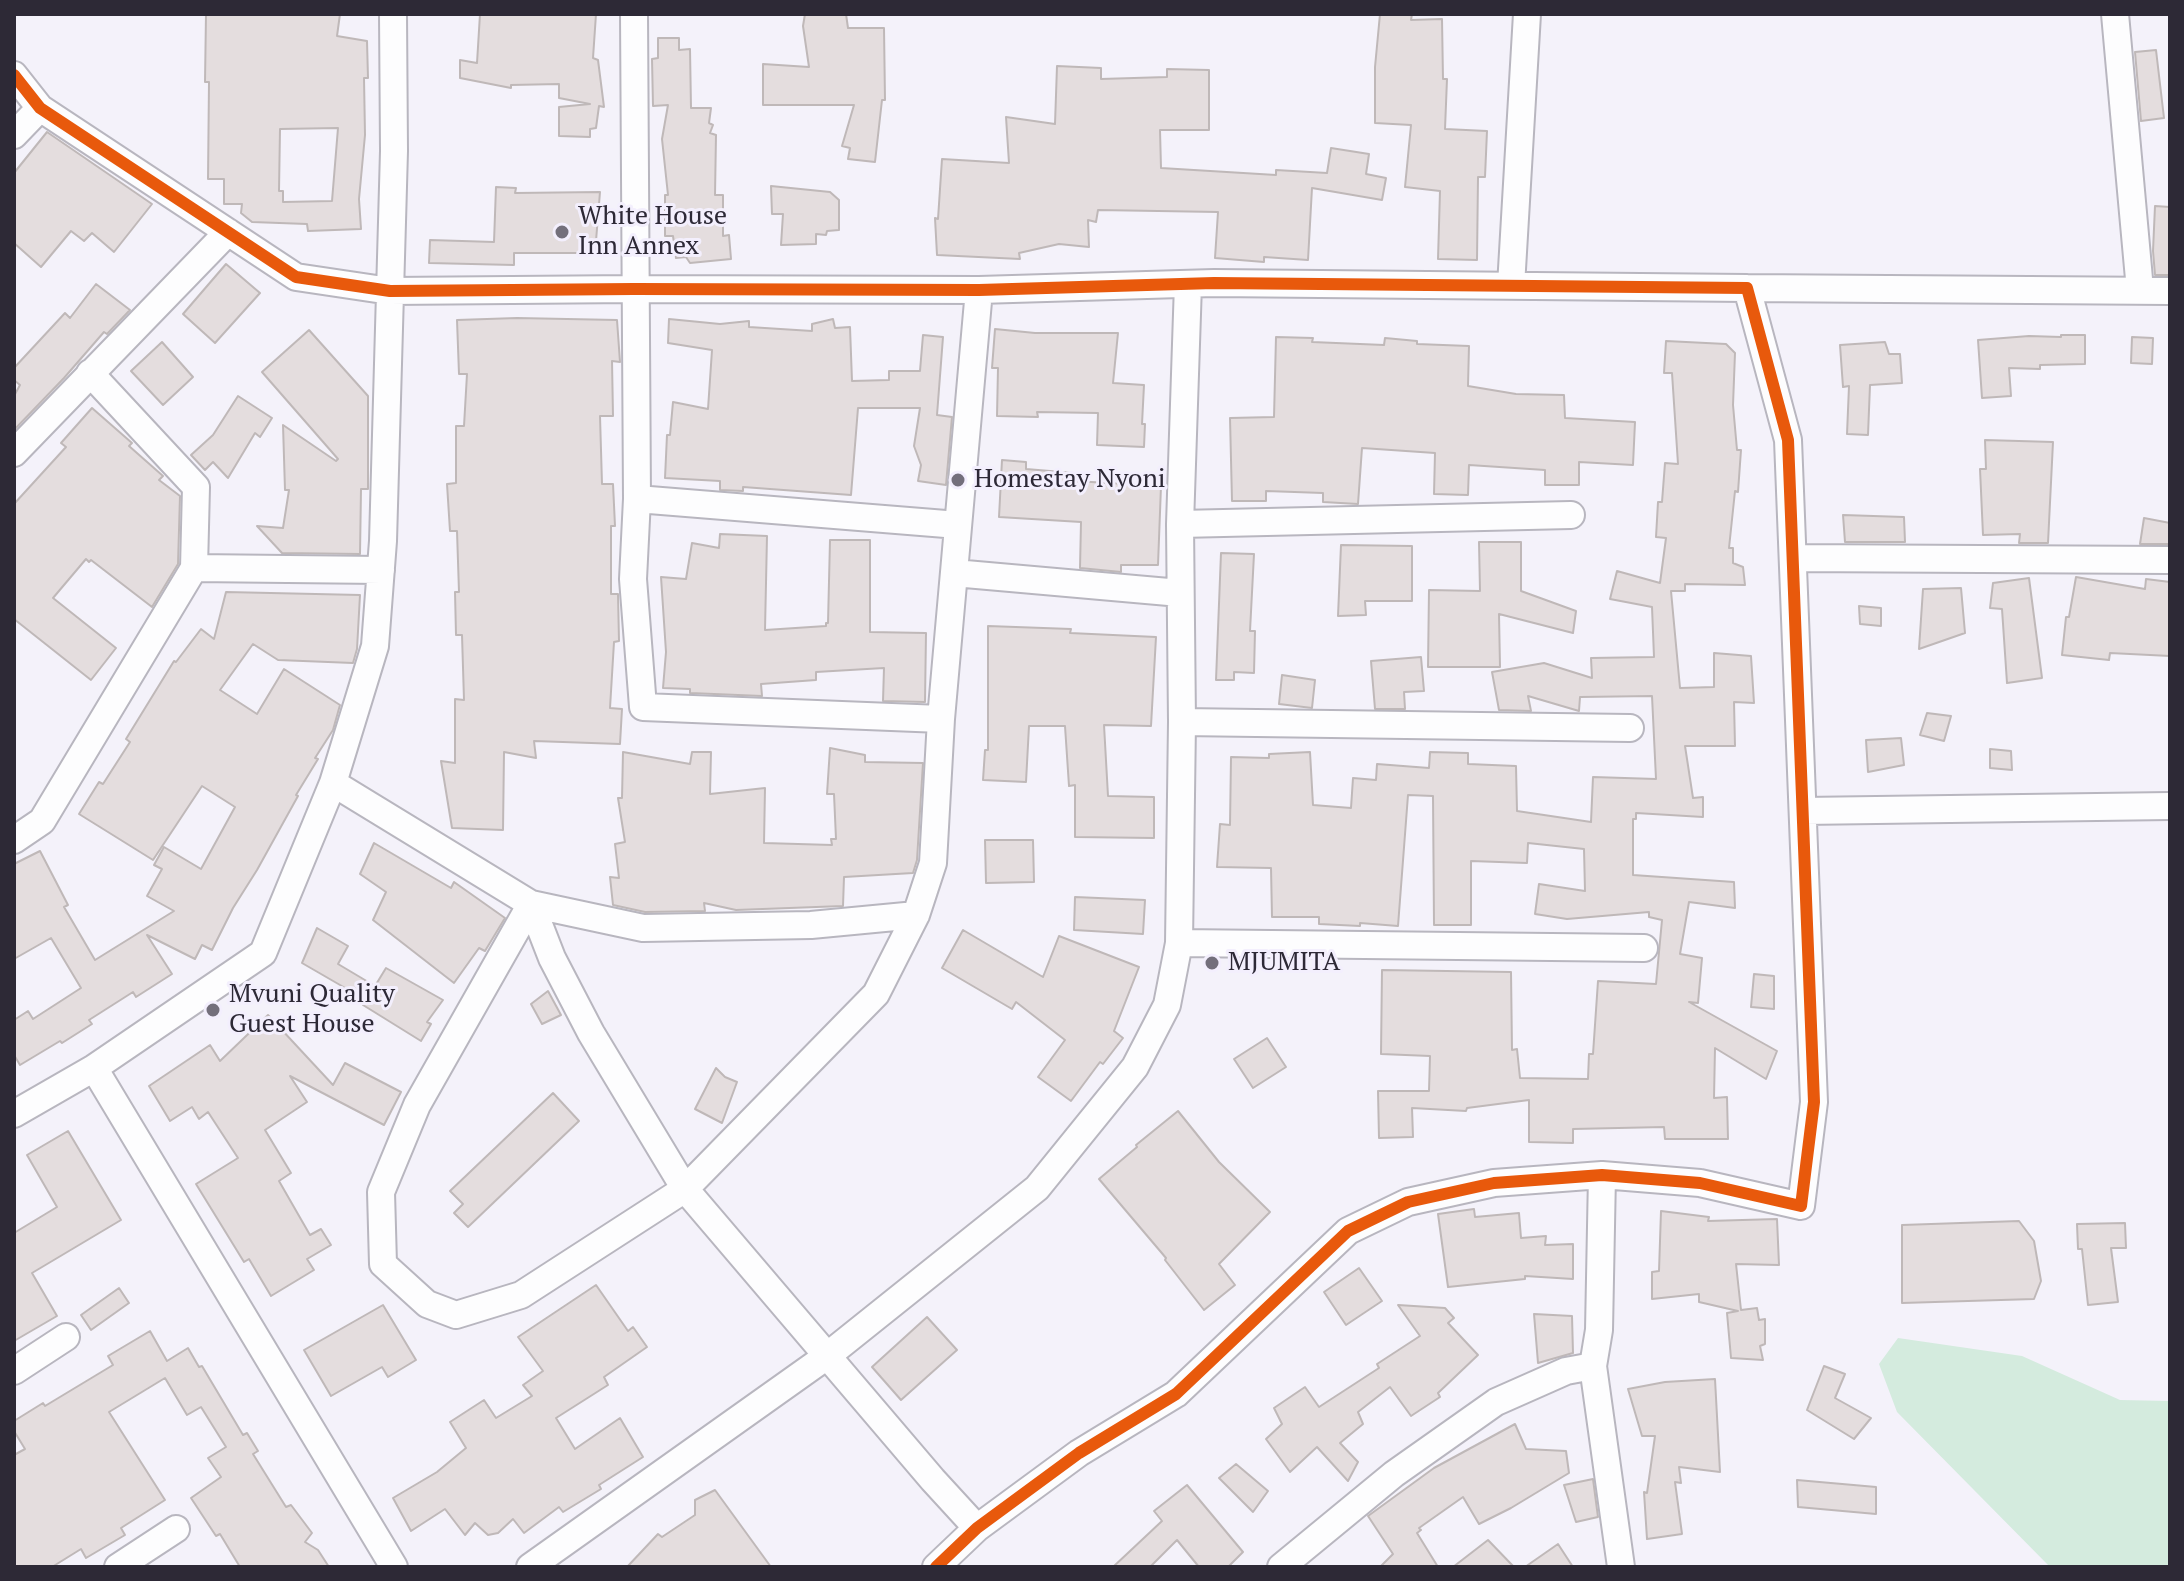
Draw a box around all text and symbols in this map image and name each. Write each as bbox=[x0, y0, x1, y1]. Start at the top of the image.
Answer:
place label: White House Inn Annex bbox=[578, 201, 727, 262]
marker: White House Inn Annex bbox=[553, 223, 571, 241]
place label: Homestay Nyoni bbox=[974, 464, 1166, 496]
marker: Homestay Nyoni bbox=[949, 471, 967, 489]
place label: MJUMITA bbox=[1228, 947, 1340, 979]
marker: MJUMITA bbox=[1203, 954, 1221, 972]
place label: Mvuni Quality Guest House bbox=[229, 979, 395, 1040]
marker: Mvuni Quality Guest House bbox=[204, 1001, 222, 1019]

